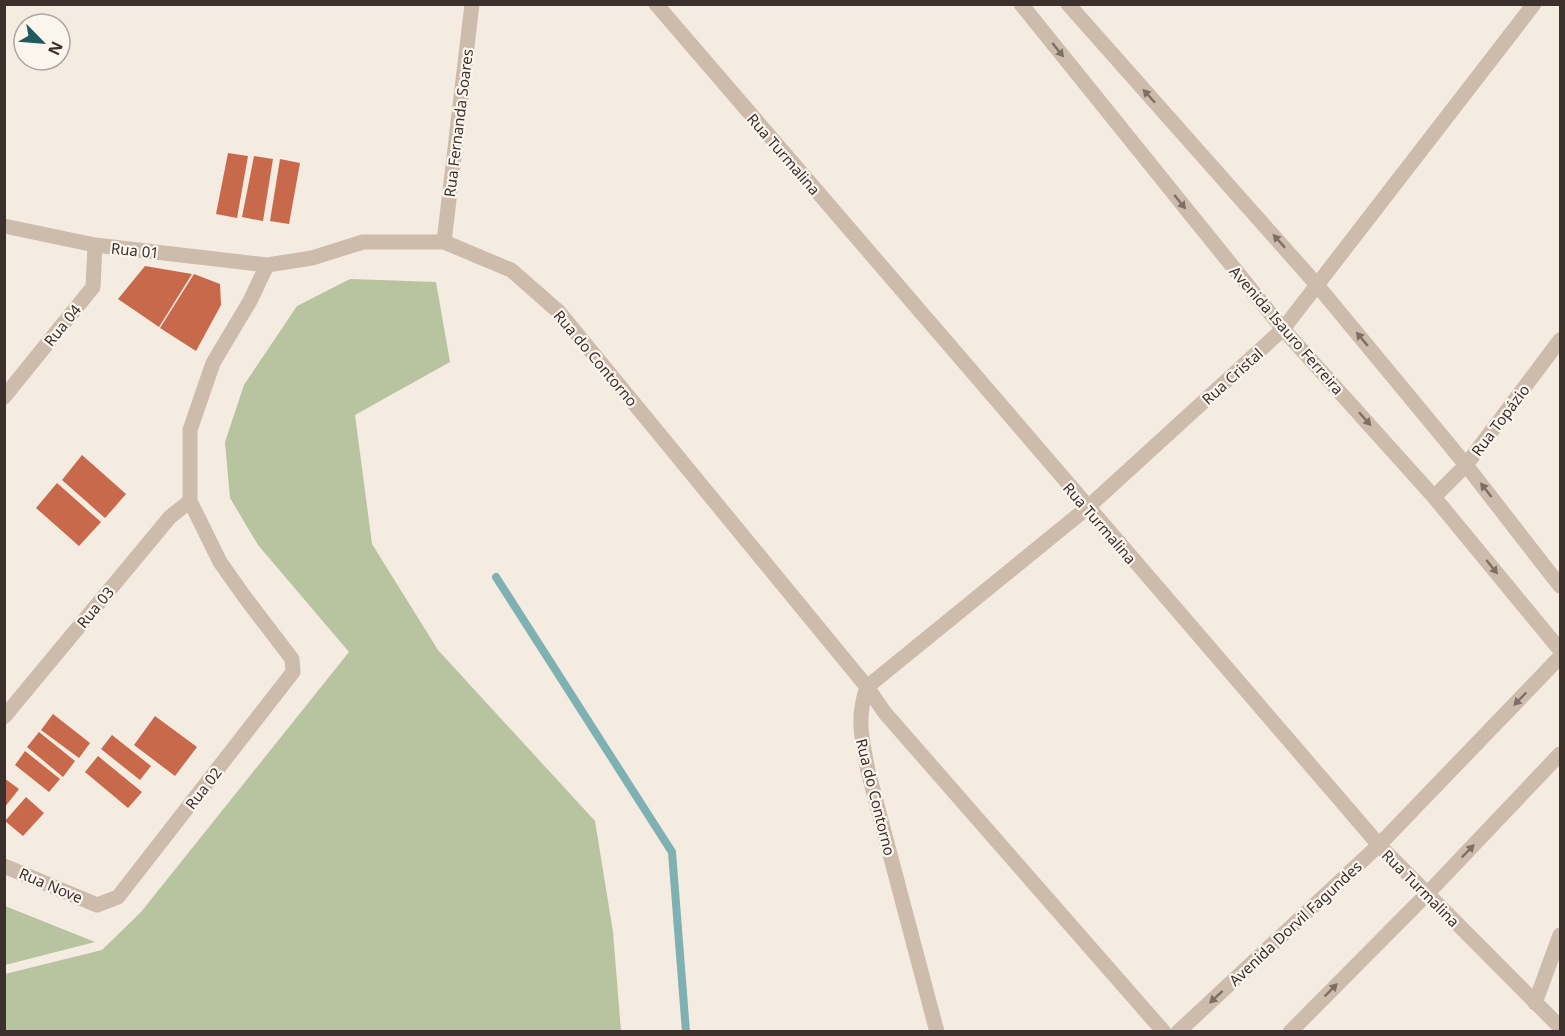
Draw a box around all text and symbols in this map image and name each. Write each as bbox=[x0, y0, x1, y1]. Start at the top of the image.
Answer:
north arrow bbox=[12, 12, 72, 72]
text: N bbox=[43, 38, 68, 59]
one-way arrow bbox=[1051, 42, 1064, 58]
street label: Rua Fernanda Soares bbox=[439, 48, 477, 198]
one-way arrow bbox=[1142, 88, 1156, 103]
street label: Rua Turmalina bbox=[743, 109, 825, 199]
one-way arrow bbox=[1174, 194, 1187, 210]
one-way arrow bbox=[1273, 234, 1286, 249]
street label: Rua 01 bbox=[110, 238, 160, 262]
street label: Avenida Isauro Ferreira bbox=[1226, 261, 1348, 399]
street label: Rua 04 bbox=[39, 300, 85, 350]
street label: Rua do Contorno bbox=[550, 306, 642, 410]
one-way arrow bbox=[1356, 331, 1369, 347]
street label: Rua Cristal bbox=[1197, 343, 1267, 409]
street label: Rua Topázio bbox=[1466, 380, 1534, 460]
one-way arrow bbox=[1358, 412, 1372, 427]
street label: Rua Turmalina bbox=[1059, 478, 1141, 568]
one-way arrow bbox=[1479, 482, 1492, 498]
one-way arrow bbox=[1485, 559, 1498, 574]
street label: Rua 03 bbox=[72, 582, 118, 632]
one-way arrow bbox=[1513, 691, 1527, 706]
street label: Rua do Contorno bbox=[852, 736, 900, 858]
street label: Rua 02 bbox=[180, 763, 226, 813]
one-way arrow bbox=[1461, 844, 1475, 859]
street label: Rua Turmalina bbox=[1378, 845, 1464, 931]
street label: Avenida Dorvil Fagundes bbox=[1224, 856, 1366, 990]
street label: Rua Nove bbox=[16, 863, 86, 907]
one-way arrow bbox=[1324, 984, 1338, 998]
one-way arrow bbox=[1209, 989, 1223, 1003]

